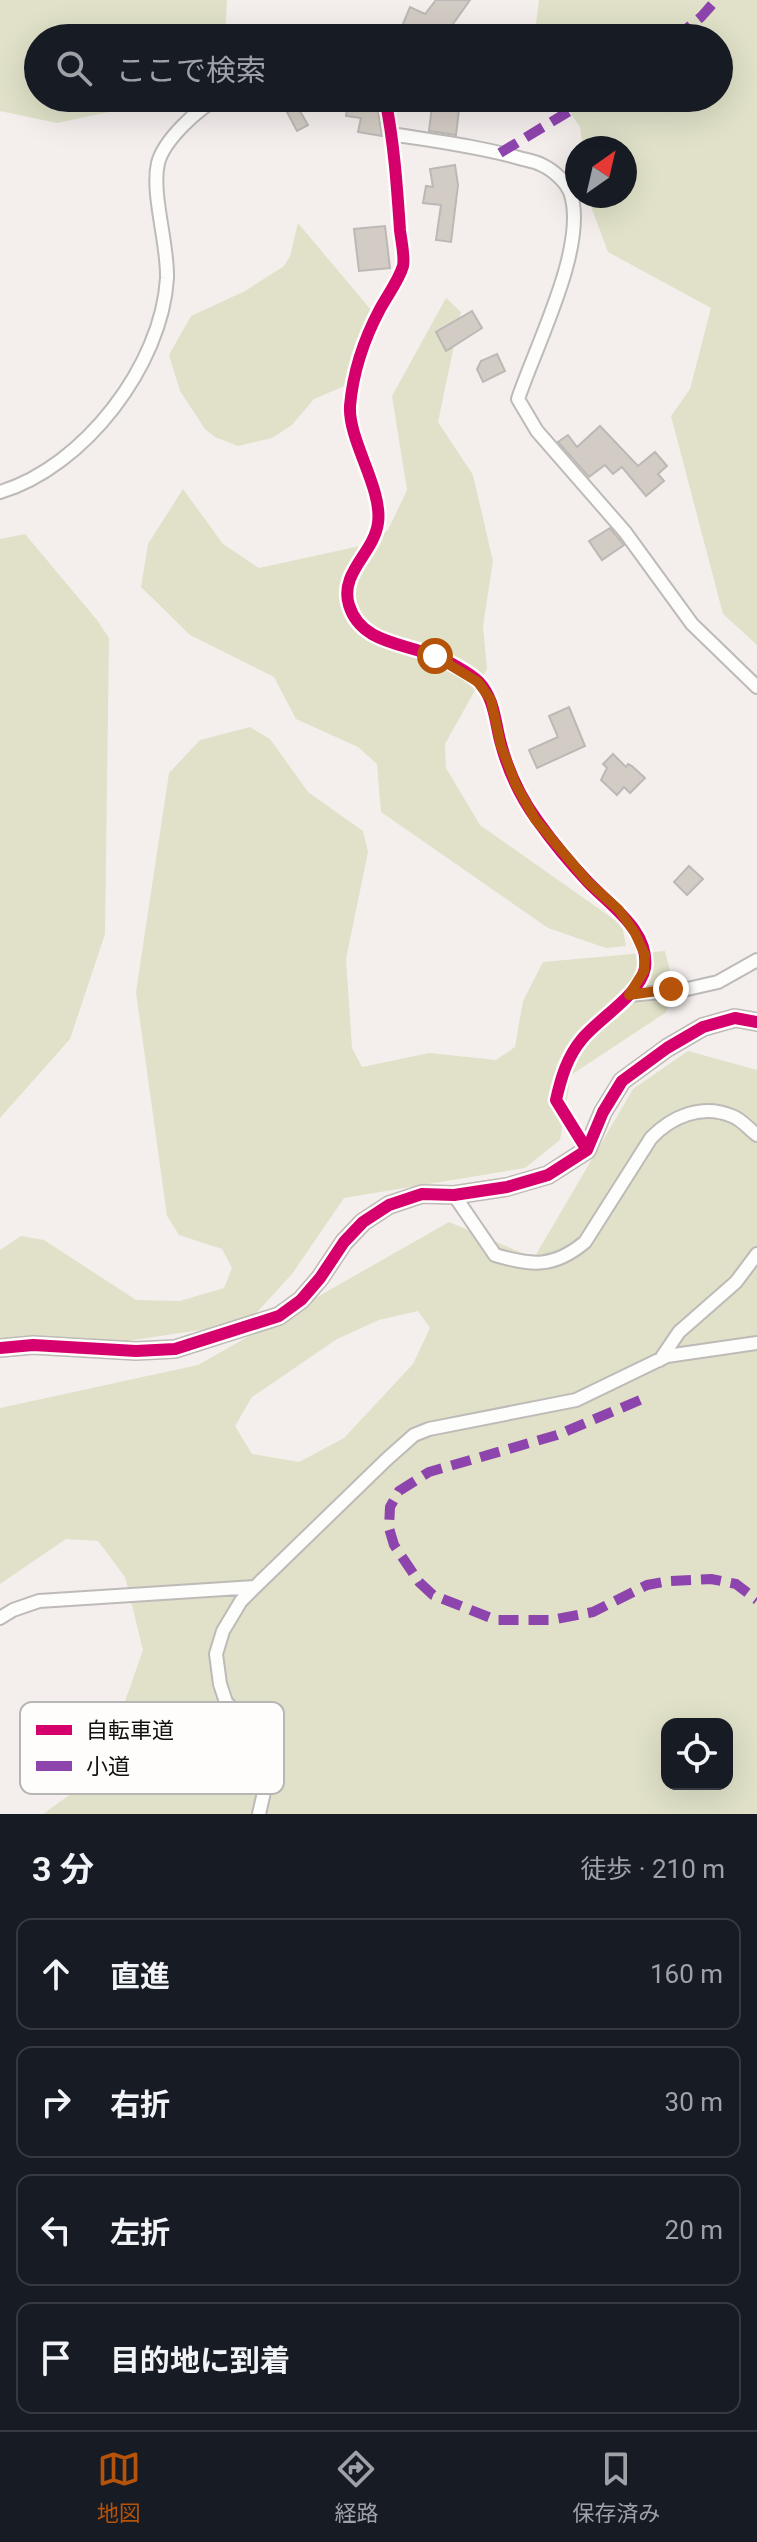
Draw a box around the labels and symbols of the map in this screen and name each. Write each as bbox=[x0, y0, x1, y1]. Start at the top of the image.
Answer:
north arrow bbox=[565, 136, 637, 208]
route start bbox=[417, 638, 453, 674]
route end bbox=[653, 971, 689, 1007]
legend bbox=[20, 1702, 284, 1794]
text: 自転車道 bbox=[86, 1718, 174, 1743]
text: 小道 bbox=[86, 1754, 130, 1779]

